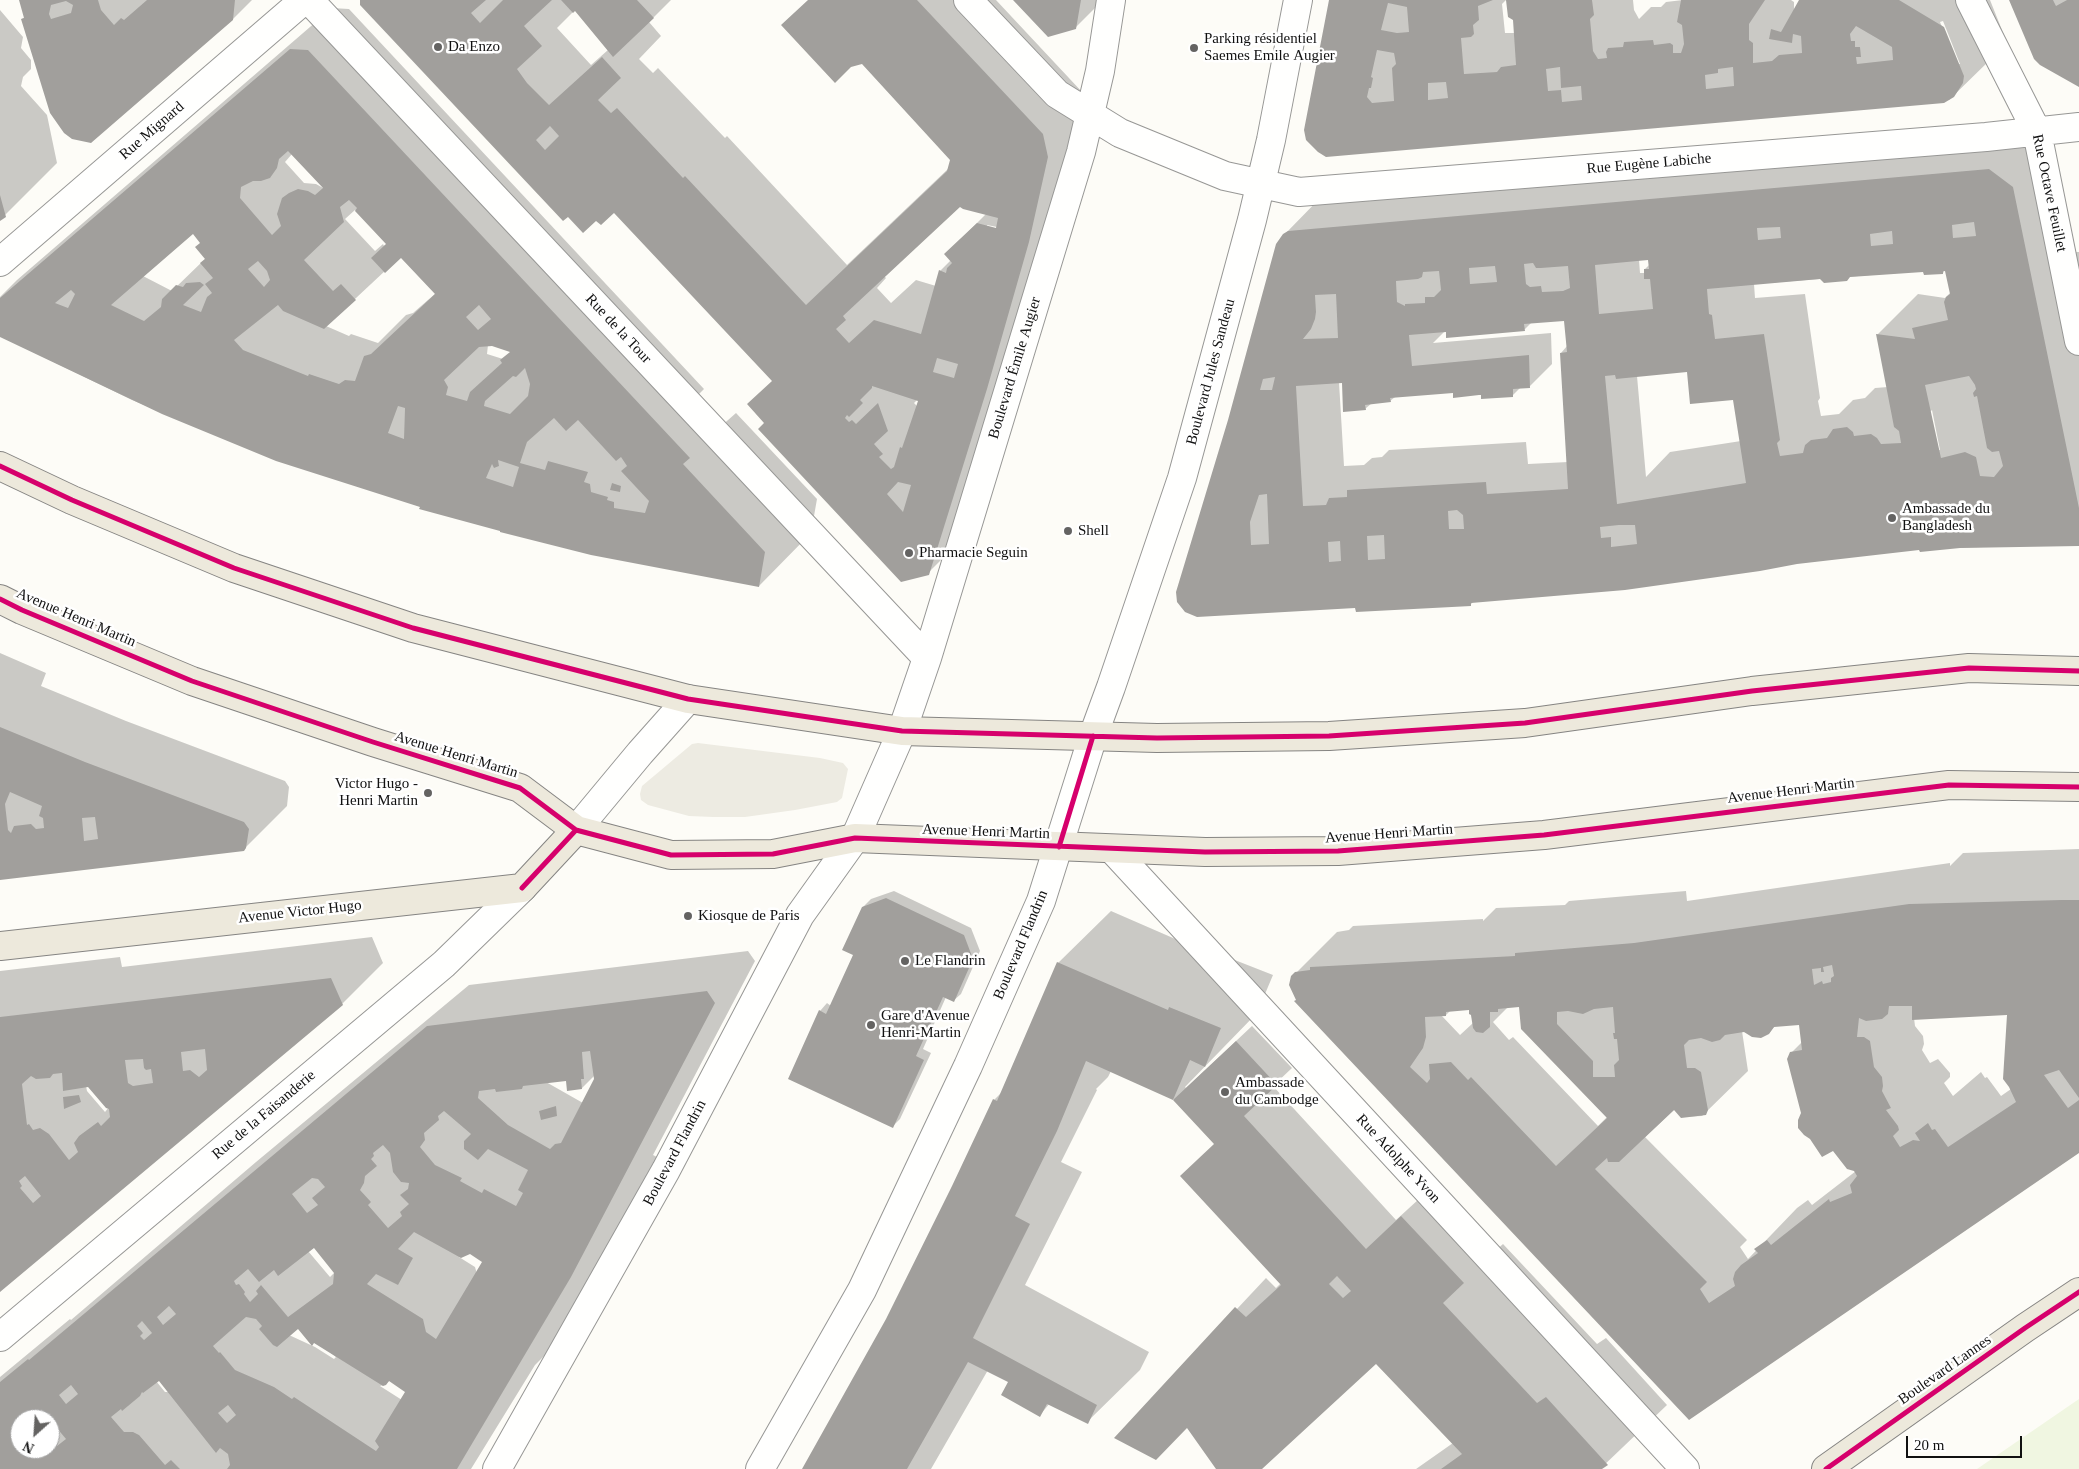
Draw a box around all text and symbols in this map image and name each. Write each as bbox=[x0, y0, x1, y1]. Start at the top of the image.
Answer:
place label: Parking résidentiel Saemes Emile Augier bbox=[1204, 30, 1335, 65]
place label: Da Enzo bbox=[448, 38, 500, 56]
marker: Da Enzo bbox=[432, 41, 444, 53]
marker: Parking résidentiel Saemes Emile Augier bbox=[1188, 42, 1200, 54]
street label: Rue Mignard bbox=[116, 98, 188, 164]
street label: Rue Octave Feuillet bbox=[2028, 132, 2070, 254]
street label: Rue Eugène Labiche bbox=[1586, 150, 1712, 178]
street label: Rue de la Tour bbox=[581, 290, 655, 368]
street label: Boulevard Émile Augier bbox=[985, 295, 1045, 441]
street label: Boulevard Jules Sandeau bbox=[1183, 297, 1239, 447]
place label: Ambassade du Bangladesh bbox=[1902, 500, 1990, 535]
marker: Ambassade du Bangladesh bbox=[1886, 512, 1898, 524]
place label: Shell bbox=[1078, 522, 1109, 540]
marker: Shell bbox=[1062, 525, 1074, 537]
place label: Pharmacie Seguin bbox=[919, 544, 1028, 562]
marker: Pharmacie Seguin bbox=[903, 547, 915, 559]
street label: Avenue Henri Martin bbox=[14, 585, 138, 651]
street label: Avenue Henri Martin bbox=[392, 728, 520, 782]
street label: Avenue Henri Martin bbox=[1726, 774, 1856, 808]
place label: Victor Hugo - Henri Martin bbox=[335, 775, 418, 810]
marker: Victor Hugo - Henri Martin bbox=[422, 787, 434, 799]
street label: Avenue Henri Martin bbox=[922, 821, 1050, 843]
street label: Avenue Henri Martin bbox=[1325, 821, 1453, 847]
street label: Boulevard Flandrin bbox=[990, 888, 1052, 1002]
street label: Avenue Victor Hugo bbox=[238, 897, 362, 927]
place label: Kiosque de Paris bbox=[698, 907, 800, 925]
marker: Kiosque de Paris bbox=[682, 910, 694, 922]
place label: Le Flandrin bbox=[915, 952, 985, 970]
marker: Le Flandrin bbox=[899, 955, 911, 967]
place label: Gare d'Avenue Henri-Martin bbox=[881, 1007, 970, 1042]
marker: Gare d'Avenue Henri-Martin bbox=[865, 1019, 877, 1031]
street label: Rue de la Faisanderie bbox=[209, 1066, 319, 1164]
place label: Ambassade du Cambodge bbox=[1235, 1074, 1319, 1109]
marker: Ambassade du Cambodge bbox=[1219, 1086, 1231, 1098]
street label: Boulevard Flandrin bbox=[640, 1097, 710, 1209]
street label: Rue Adolphe Yvon bbox=[1352, 1111, 1444, 1207]
street label: Boulevard Lannes bbox=[1895, 1331, 1995, 1409]
north arrow bbox=[10, 1409, 60, 1459]
scale bar bbox=[1909, 1426, 2025, 1458]
text: 20 m bbox=[1914, 1437, 1944, 1453]
text: N bbox=[21, 1438, 36, 1456]

